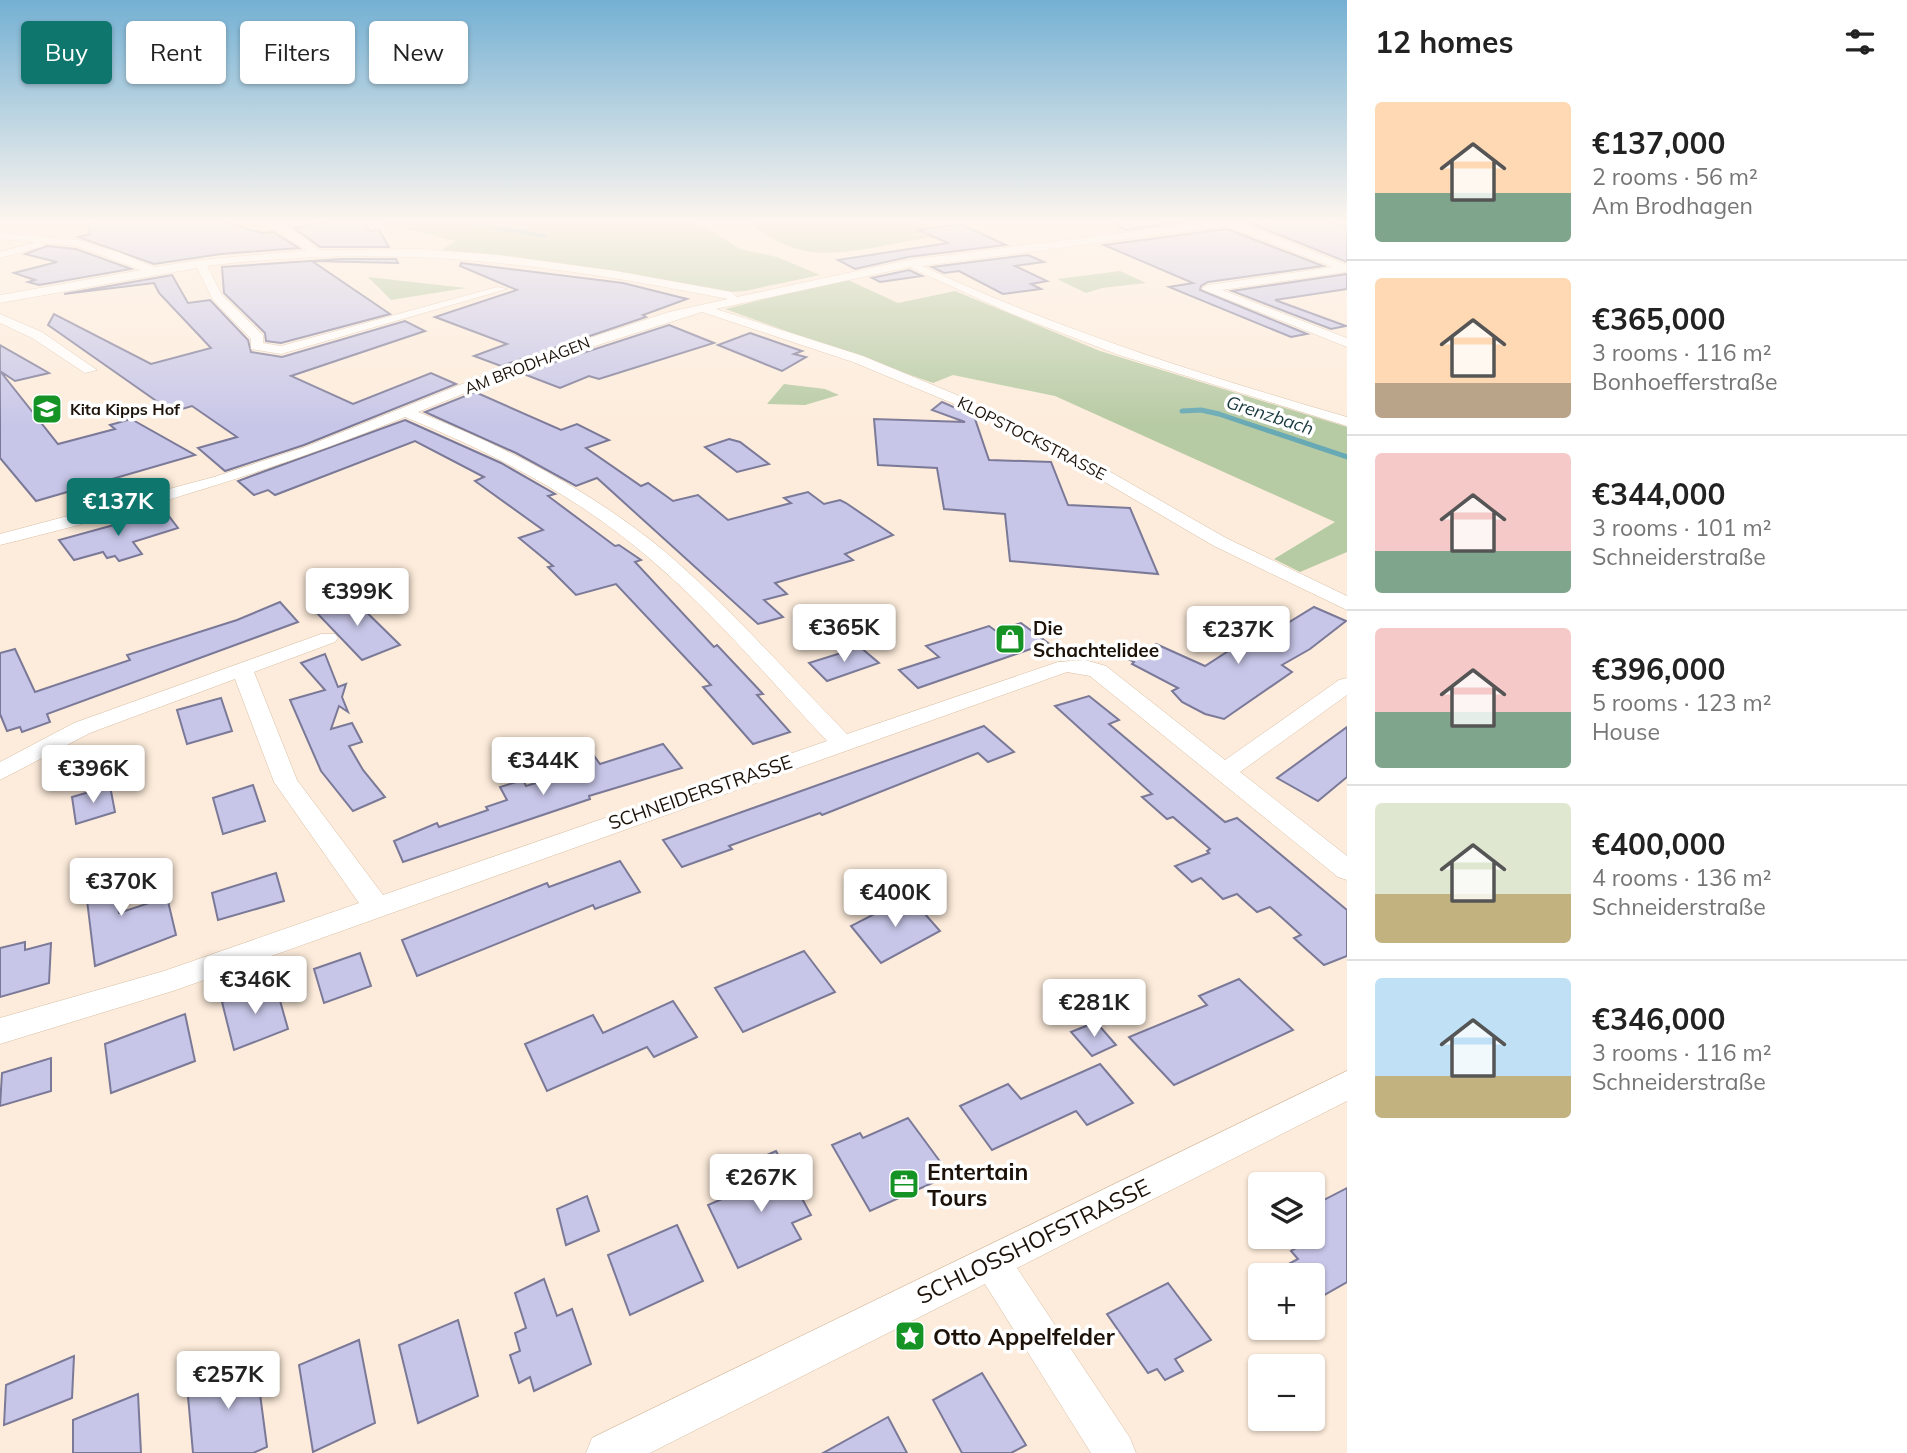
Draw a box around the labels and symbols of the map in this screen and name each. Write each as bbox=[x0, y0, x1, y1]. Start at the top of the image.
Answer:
street label: AM BRODHAGEN bbox=[461, 332, 593, 398]
water label: Grenzbach bbox=[1223, 390, 1317, 440]
school or university icon: Kita Kipps Hof bbox=[30, 392, 64, 426]
street label: KLOPSTOCKSTRASSE bbox=[954, 392, 1110, 484]
place label: Kita Kipps Hof bbox=[70, 399, 181, 419]
pin: €137K bbox=[69, 478, 167, 538]
pin: €399K bbox=[308, 568, 406, 628]
pin: €365K bbox=[795, 604, 893, 664]
pin: €237K bbox=[1189, 606, 1287, 666]
place label: Die Schachtelidee bbox=[1033, 616, 1159, 662]
shop icon: Die Schachtelidee bbox=[993, 622, 1027, 656]
pin: €344K bbox=[494, 738, 592, 797]
pin: €396K bbox=[44, 746, 142, 805]
street label: SCHNEIDERSTRASSE bbox=[605, 749, 795, 835]
pin: €370K bbox=[72, 858, 170, 918]
pin: €400K bbox=[846, 870, 944, 929]
pin: €346K bbox=[206, 956, 304, 1016]
pin: €281K bbox=[1045, 979, 1143, 1039]
pin: €267K bbox=[712, 1154, 810, 1214]
place label: Entertain Tours bbox=[927, 1157, 1028, 1212]
office icon: Entertain Tours bbox=[887, 1167, 921, 1201]
street label: SCHLOSSHOFSTRASSE bbox=[912, 1172, 1154, 1310]
place icon: Otto Appelfelder bbox=[893, 1319, 927, 1353]
place label: Otto Appelfelder bbox=[933, 1322, 1115, 1351]
pin: €257K bbox=[179, 1352, 277, 1411]

